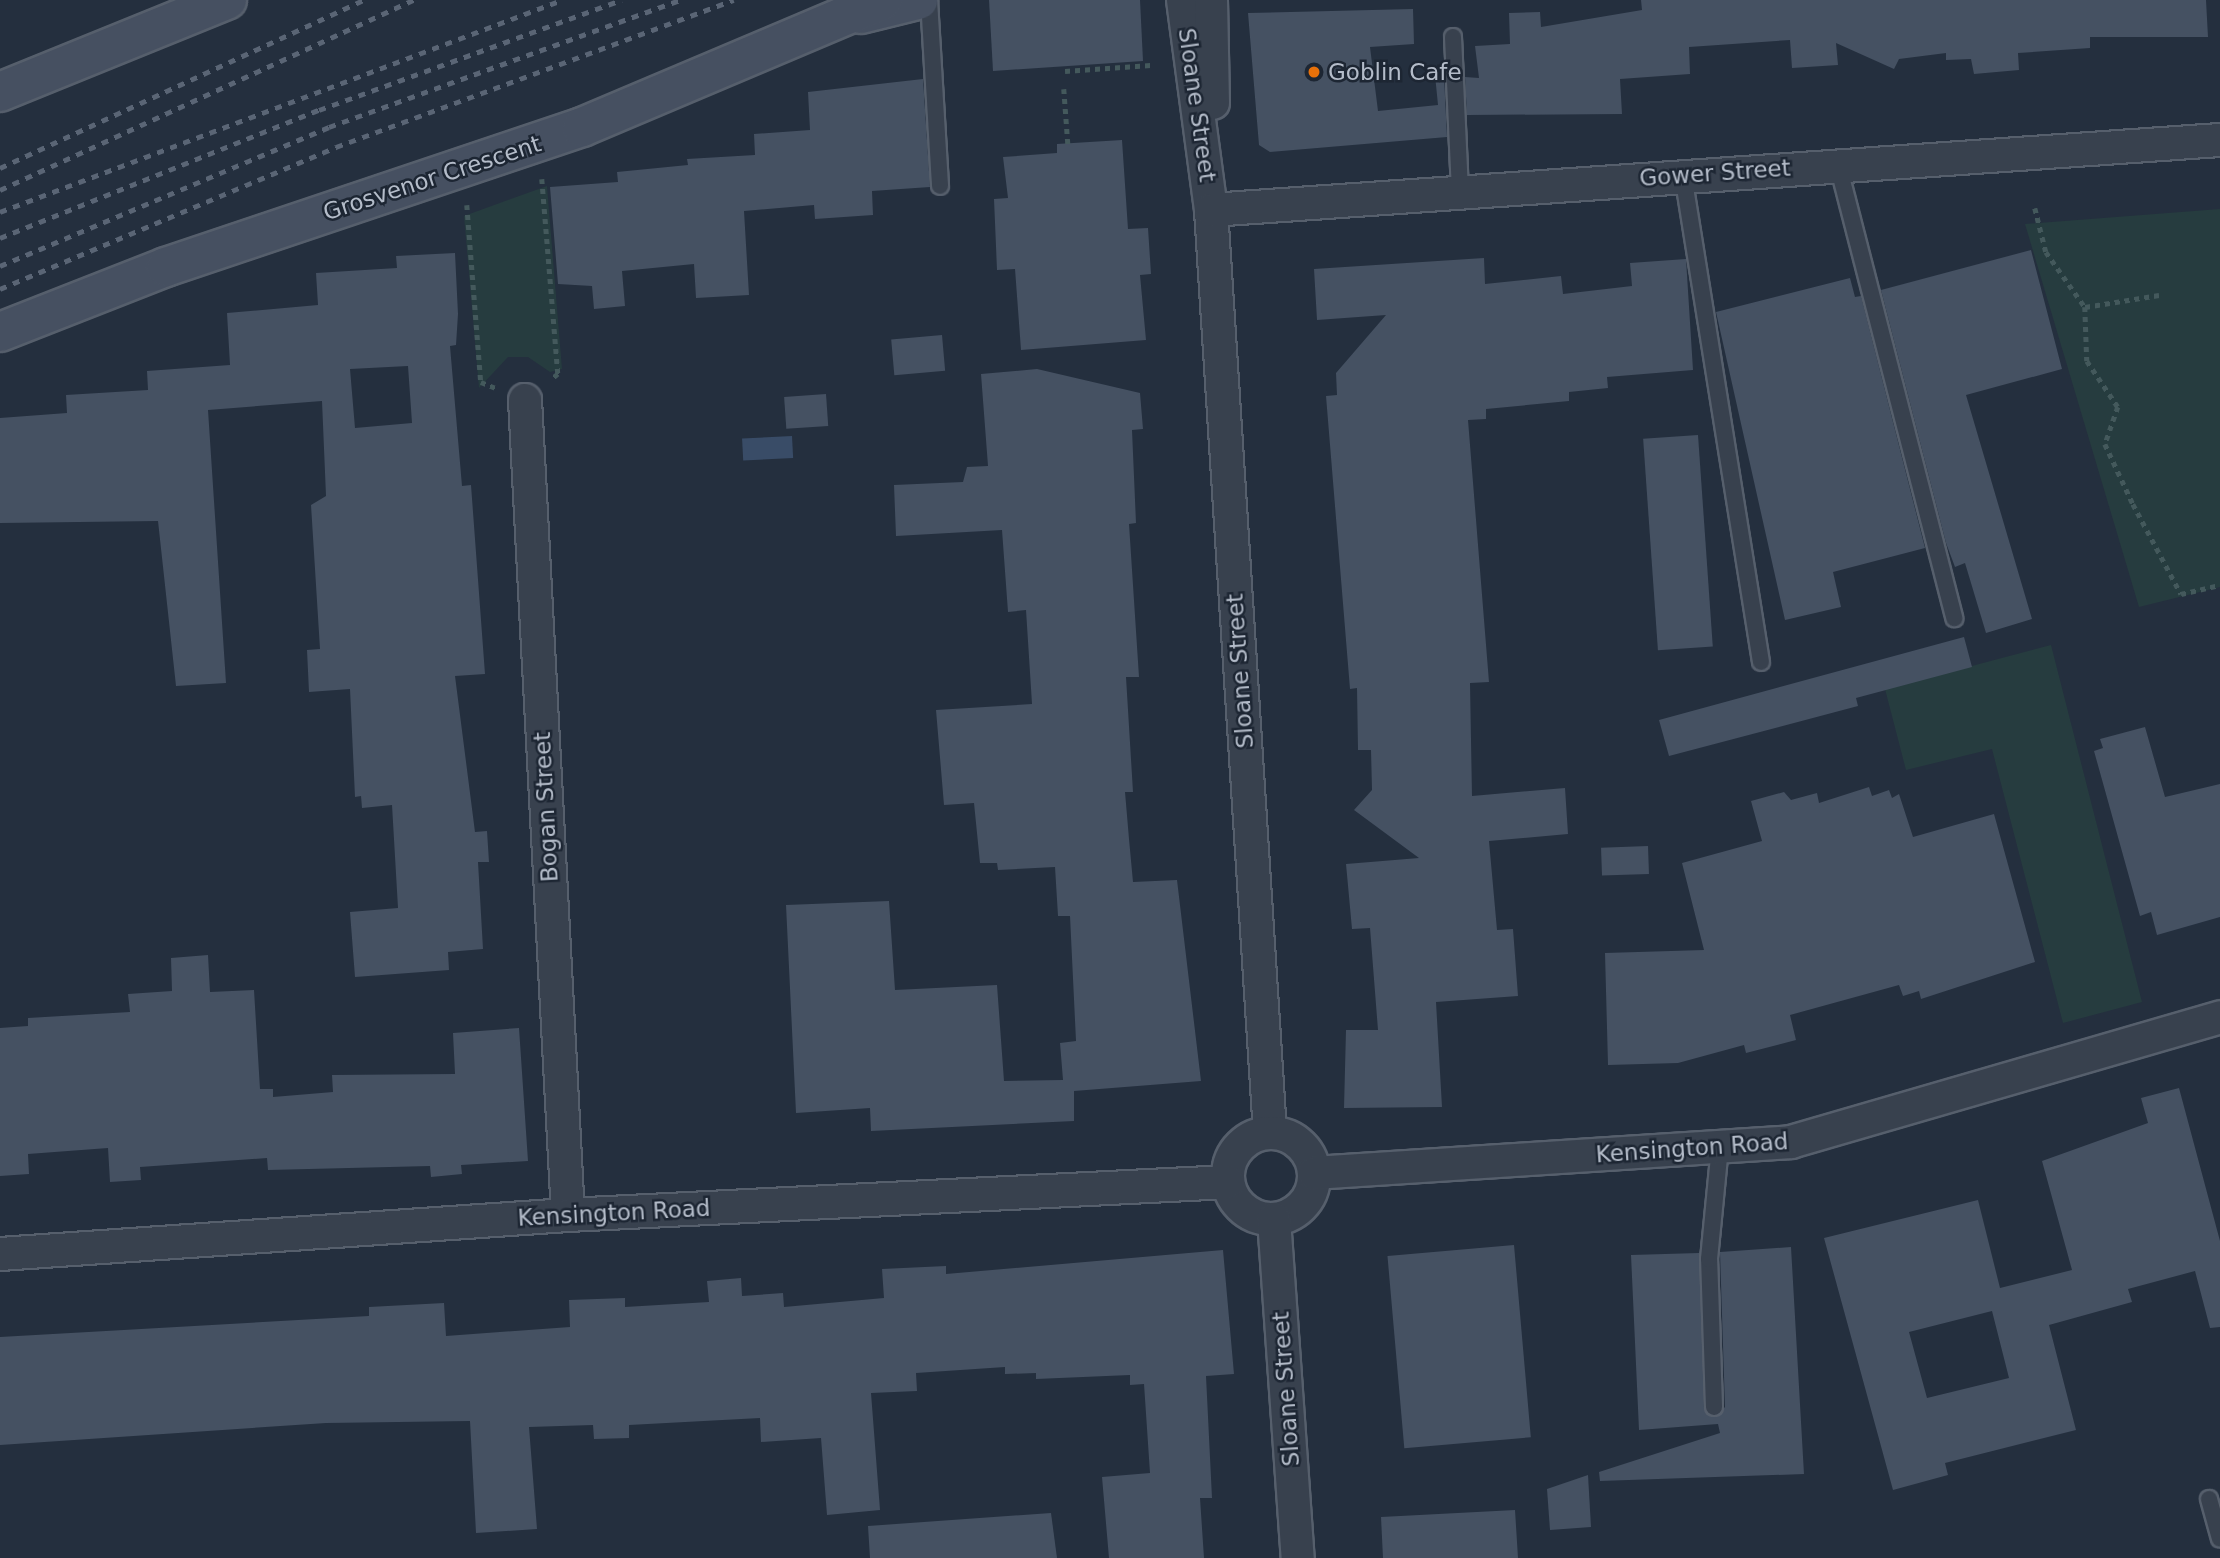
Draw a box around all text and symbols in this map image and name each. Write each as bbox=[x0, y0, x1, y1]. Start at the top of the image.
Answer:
street label: Sloane Street bbox=[1173, 26, 1221, 184]
place label: Goblin Cafe bbox=[1328, 58, 1462, 86]
marker: Goblin Cafe bbox=[1306, 64, 1322, 80]
street label: Grosvenor Crescent bbox=[320, 130, 544, 226]
street label: Gower Street bbox=[1638, 154, 1792, 192]
street label: Sloane Street bbox=[1221, 593, 1259, 749]
street label: Bogan Street bbox=[528, 731, 564, 883]
street label: Kensington Road bbox=[1595, 1128, 1789, 1168]
street label: Kensington Road bbox=[517, 1194, 711, 1232]
street label: Sloane Street bbox=[1267, 1311, 1305, 1467]

